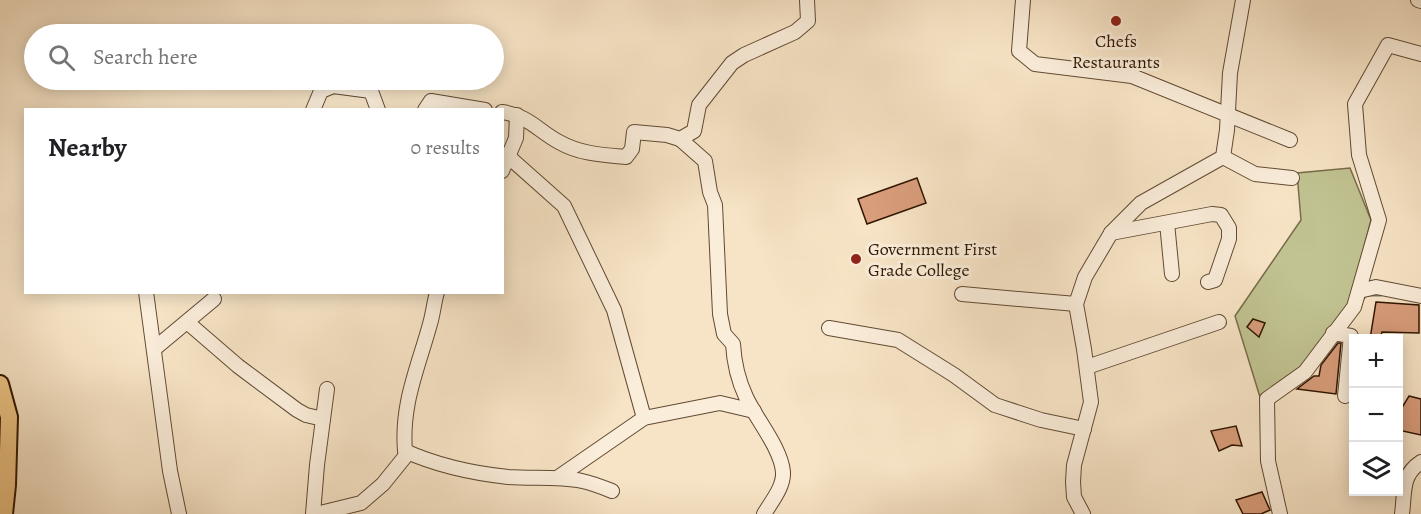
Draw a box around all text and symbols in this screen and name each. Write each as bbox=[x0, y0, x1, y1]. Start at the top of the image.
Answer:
marker: Chefs Restaurants bbox=[1109, 14, 1123, 28]
search box bbox=[24, 24, 504, 90]
place label: Chefs Restaurants bbox=[1072, 29, 1160, 74]
icon: search bbox=[45, 41, 78, 74]
text: Search here bbox=[93, 42, 198, 72]
text: Nearby bbox=[48, 130, 127, 165]
text: 0 results bbox=[411, 134, 480, 161]
place label: Government First Grade College bbox=[868, 237, 997, 282]
marker: Government First Grade College bbox=[849, 252, 863, 266]
map controls bbox=[1349, 334, 1403, 496]
button: + bbox=[1349, 334, 1403, 388]
button: − bbox=[1349, 388, 1403, 442]
button: layers bbox=[1349, 442, 1403, 496]

